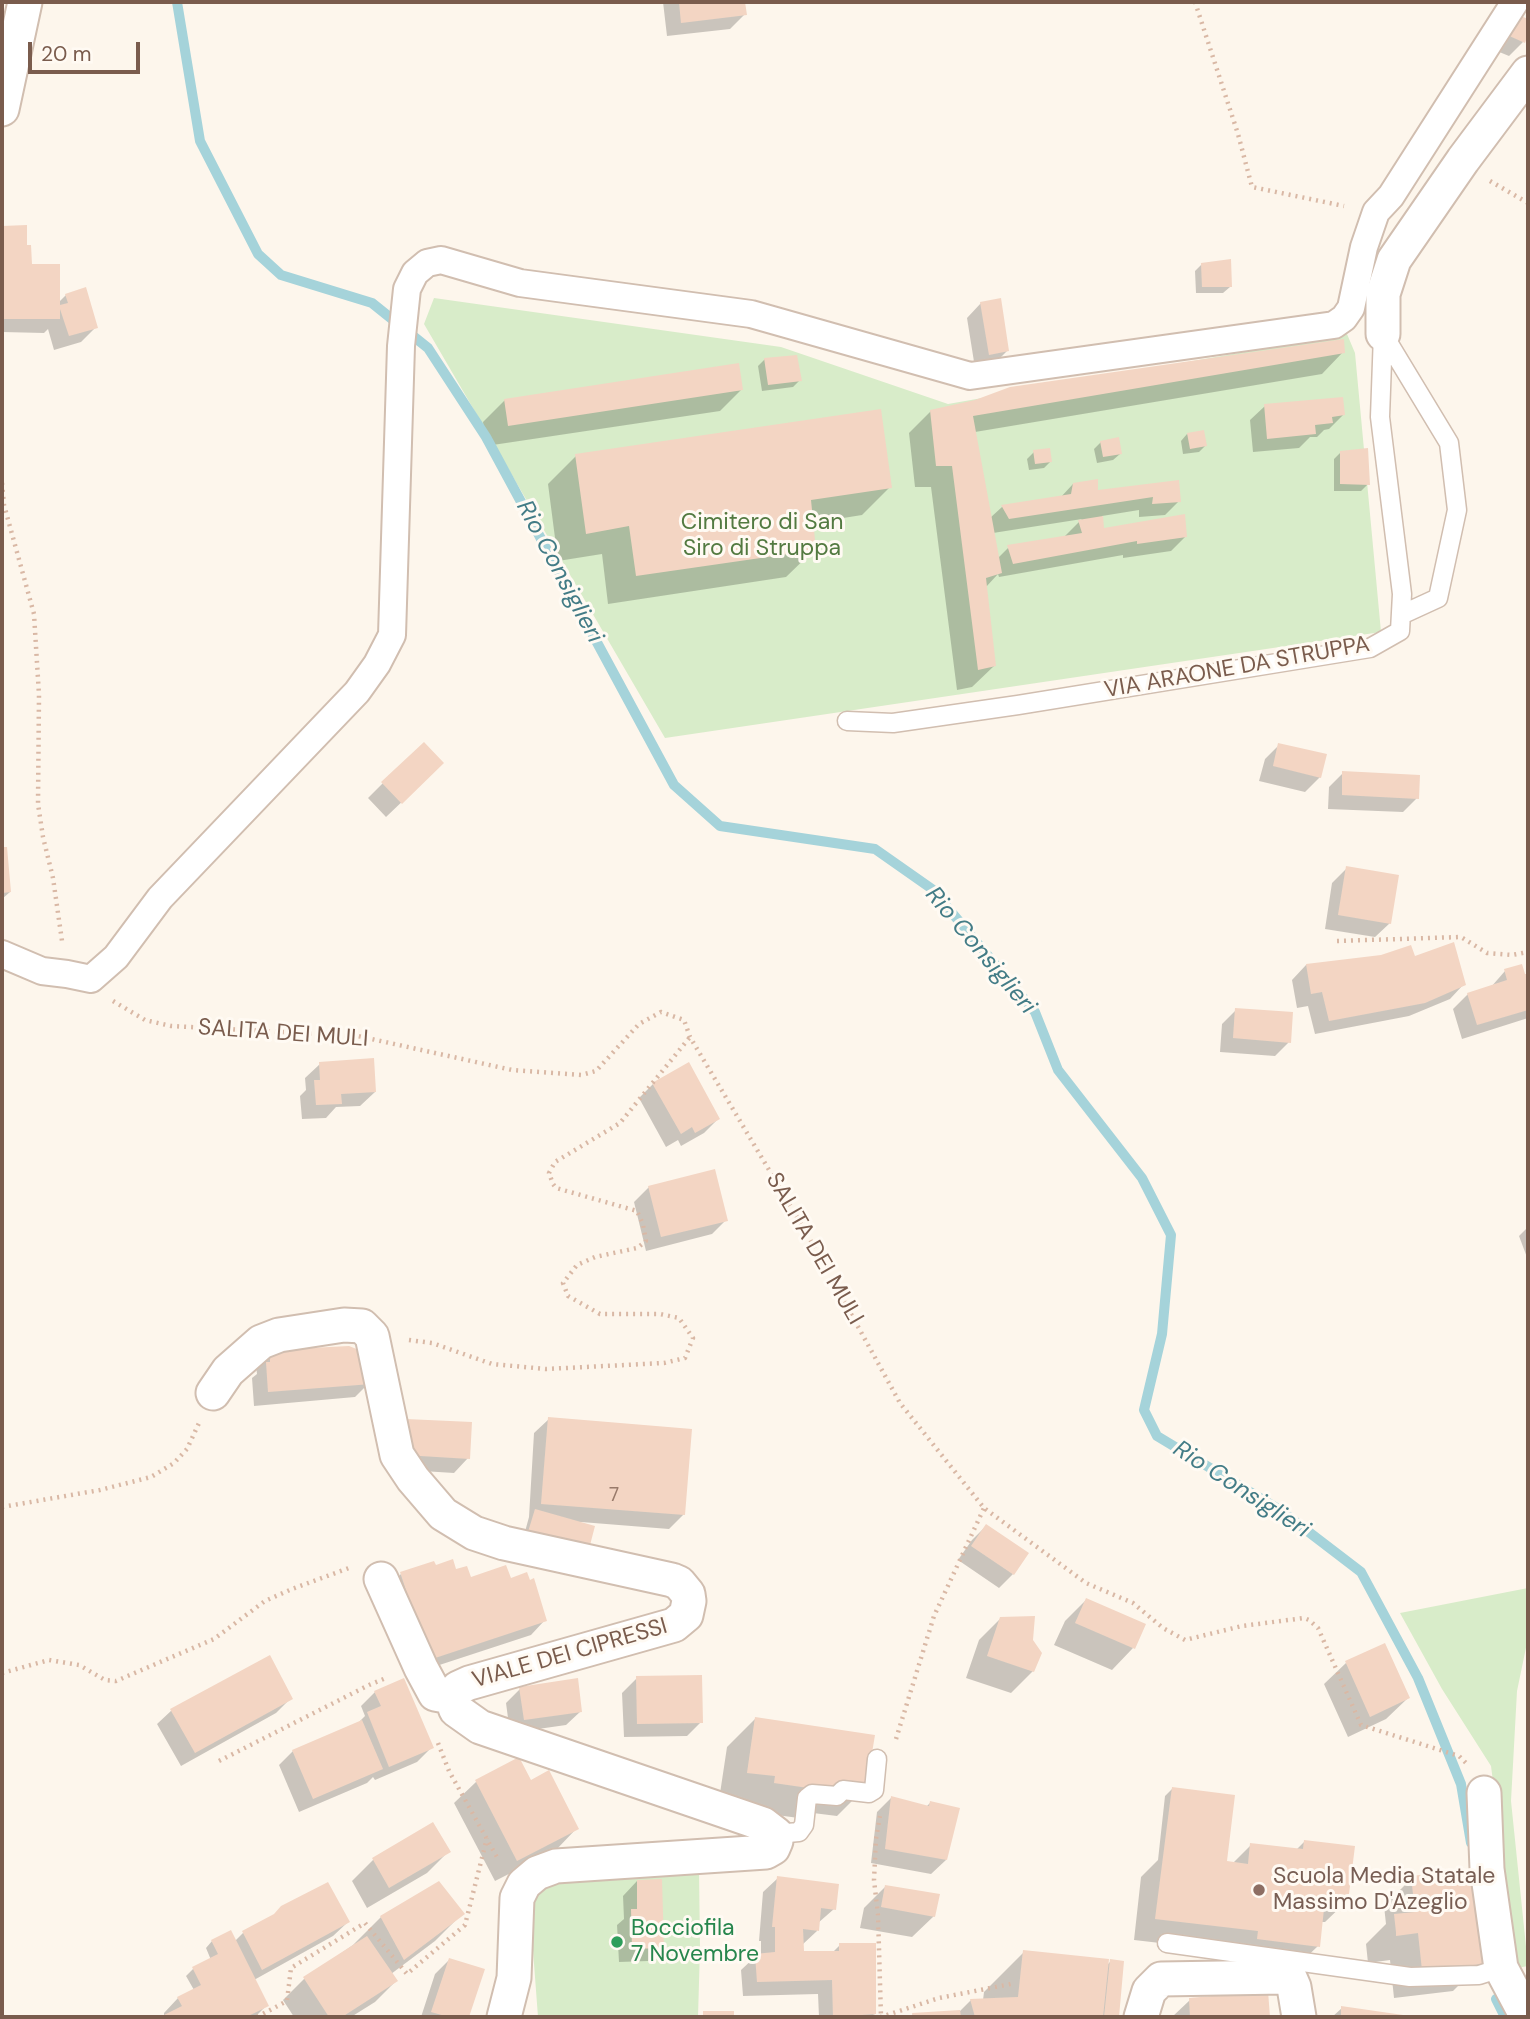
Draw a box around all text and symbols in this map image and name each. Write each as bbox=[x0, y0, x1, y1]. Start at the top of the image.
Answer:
scale bar bbox=[32, 28, 144, 72]
text: 20 m bbox=[41, 40, 92, 68]
water label: Rio Consiglieri bbox=[509, 496, 609, 648]
park label: Cimitero di San Siro di Struppa bbox=[681, 509, 843, 563]
street label: VIA ARAONE DA STRUPPA bbox=[1102, 631, 1372, 705]
water label: Rio Consiglieri bbox=[918, 882, 1042, 1020]
street label: SALITA DEI MULI bbox=[197, 1014, 369, 1054]
street label: SALITA DEI MULI bbox=[759, 1168, 869, 1330]
water label: Rio Consiglieri bbox=[1167, 1435, 1315, 1545]
house number: 7 bbox=[609, 1485, 619, 1507]
street label: VIALE DEI CIPRESSI bbox=[469, 1613, 671, 1695]
place label: Scuola Media Statale Massimo D'Azeglio bbox=[1273, 1863, 1495, 1917]
marker: Scuola Media Statale Massimo D'Azeglio bbox=[1251, 1882, 1267, 1898]
place label: Bocciofila 7 Novembre bbox=[631, 1915, 759, 1969]
marker: Bocciofila 7 Novembre bbox=[609, 1934, 625, 1950]

